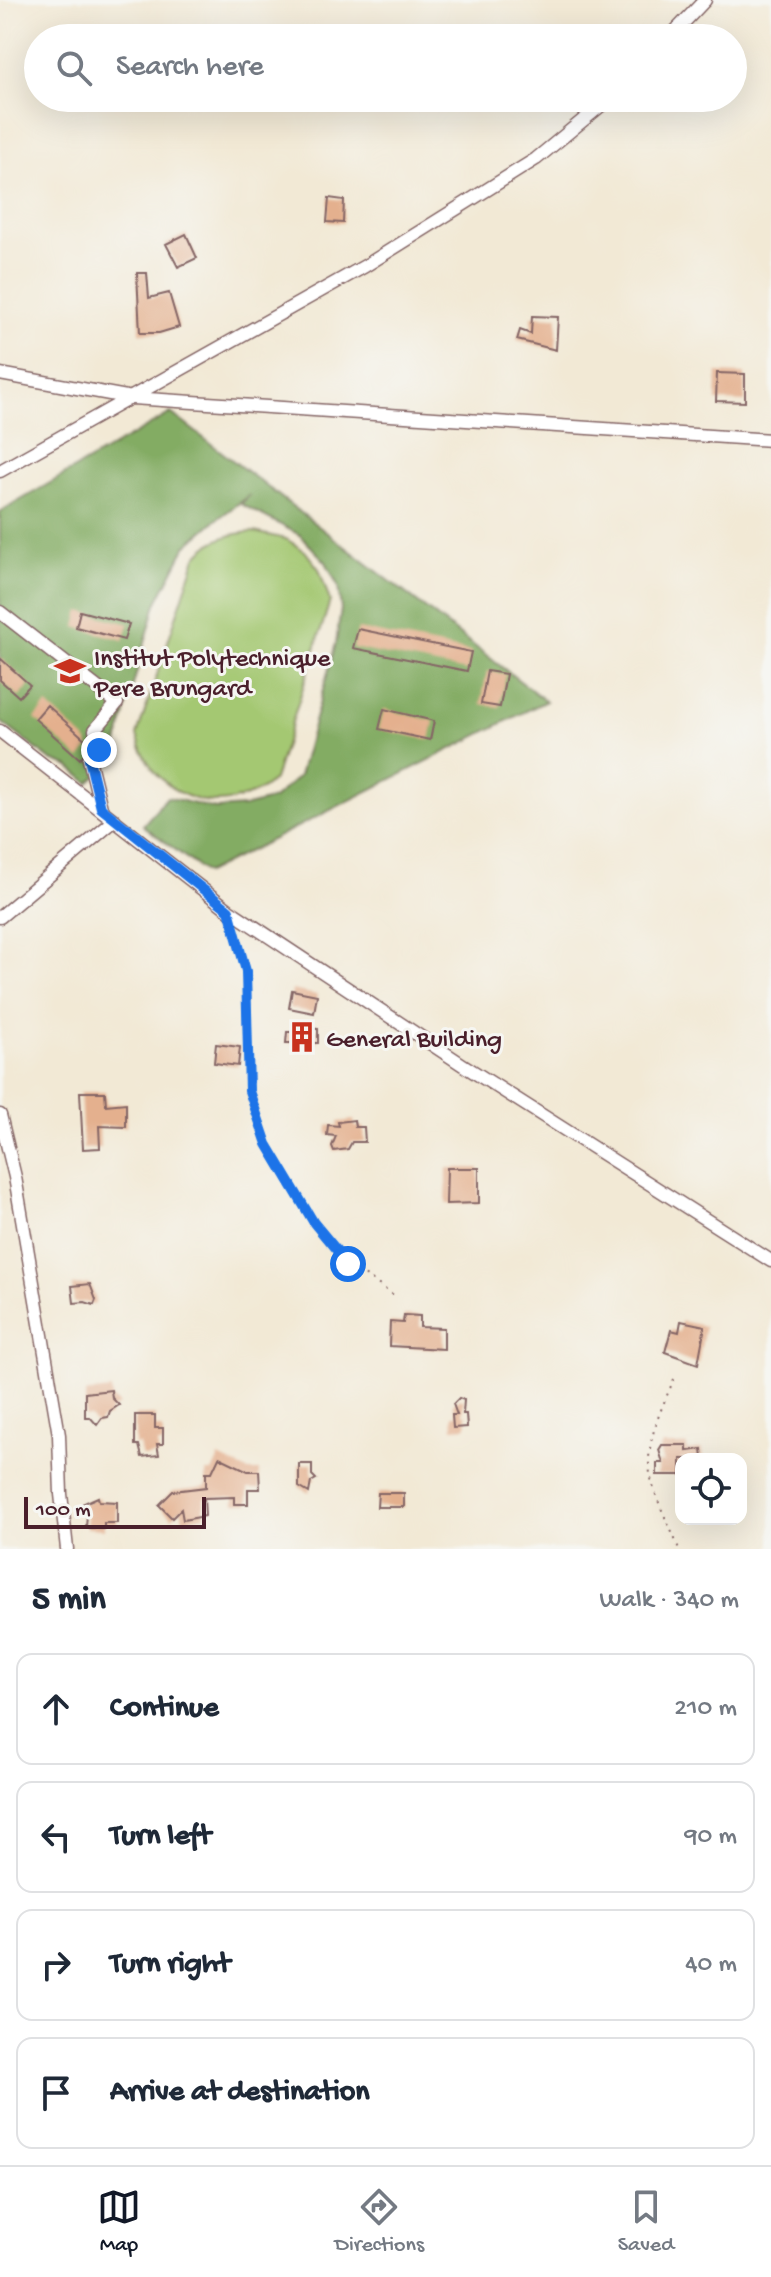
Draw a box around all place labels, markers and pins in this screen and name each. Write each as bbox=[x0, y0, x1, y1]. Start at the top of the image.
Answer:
place label: Institut Polytechnique Pere Brungard bbox=[93, 645, 331, 706]
school or university icon: Institut Polytechnique Pere Brungard bbox=[53, 654, 87, 688]
building icon: General Building bbox=[285, 1020, 319, 1054]
place label: General Building bbox=[326, 1026, 502, 1057]

